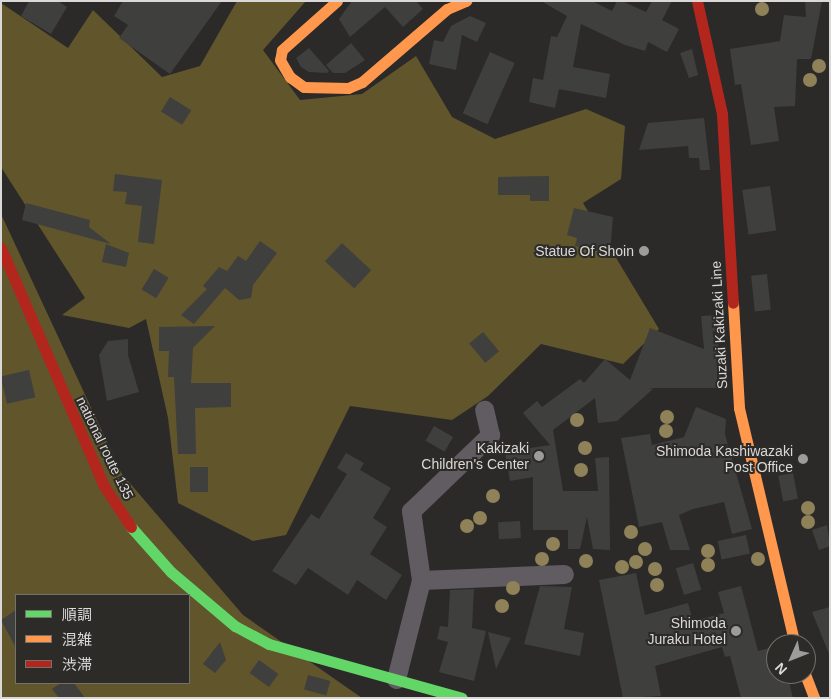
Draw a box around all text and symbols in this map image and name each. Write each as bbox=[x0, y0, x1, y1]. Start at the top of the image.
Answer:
place label: Statue Of Shoin bbox=[535, 243, 634, 259]
marker: Statue Of Shoin bbox=[638, 245, 650, 257]
street label: Suzaki Kakizaki Line bbox=[707, 260, 731, 390]
street label: national route 135 bbox=[73, 394, 137, 502]
place label: Kakizaki Children's Center bbox=[421, 440, 529, 472]
place label: Shimoda Kashiwazaki Post Office bbox=[656, 443, 793, 476]
marker: Kakizaki Children's Center bbox=[533, 450, 545, 462]
marker: Shimoda Kashiwazaki Post Office bbox=[797, 453, 809, 465]
legend bbox=[15, 594, 190, 684]
text: 順調 bbox=[62, 606, 92, 623]
place label: Shimoda Juraku Hotel bbox=[647, 615, 726, 648]
marker: Shimoda Juraku Hotel bbox=[730, 625, 742, 637]
text: 混雑 bbox=[62, 631, 92, 648]
north arrow bbox=[766, 634, 816, 684]
text: 渋滞 bbox=[62, 656, 92, 673]
text: N bbox=[772, 660, 790, 678]

